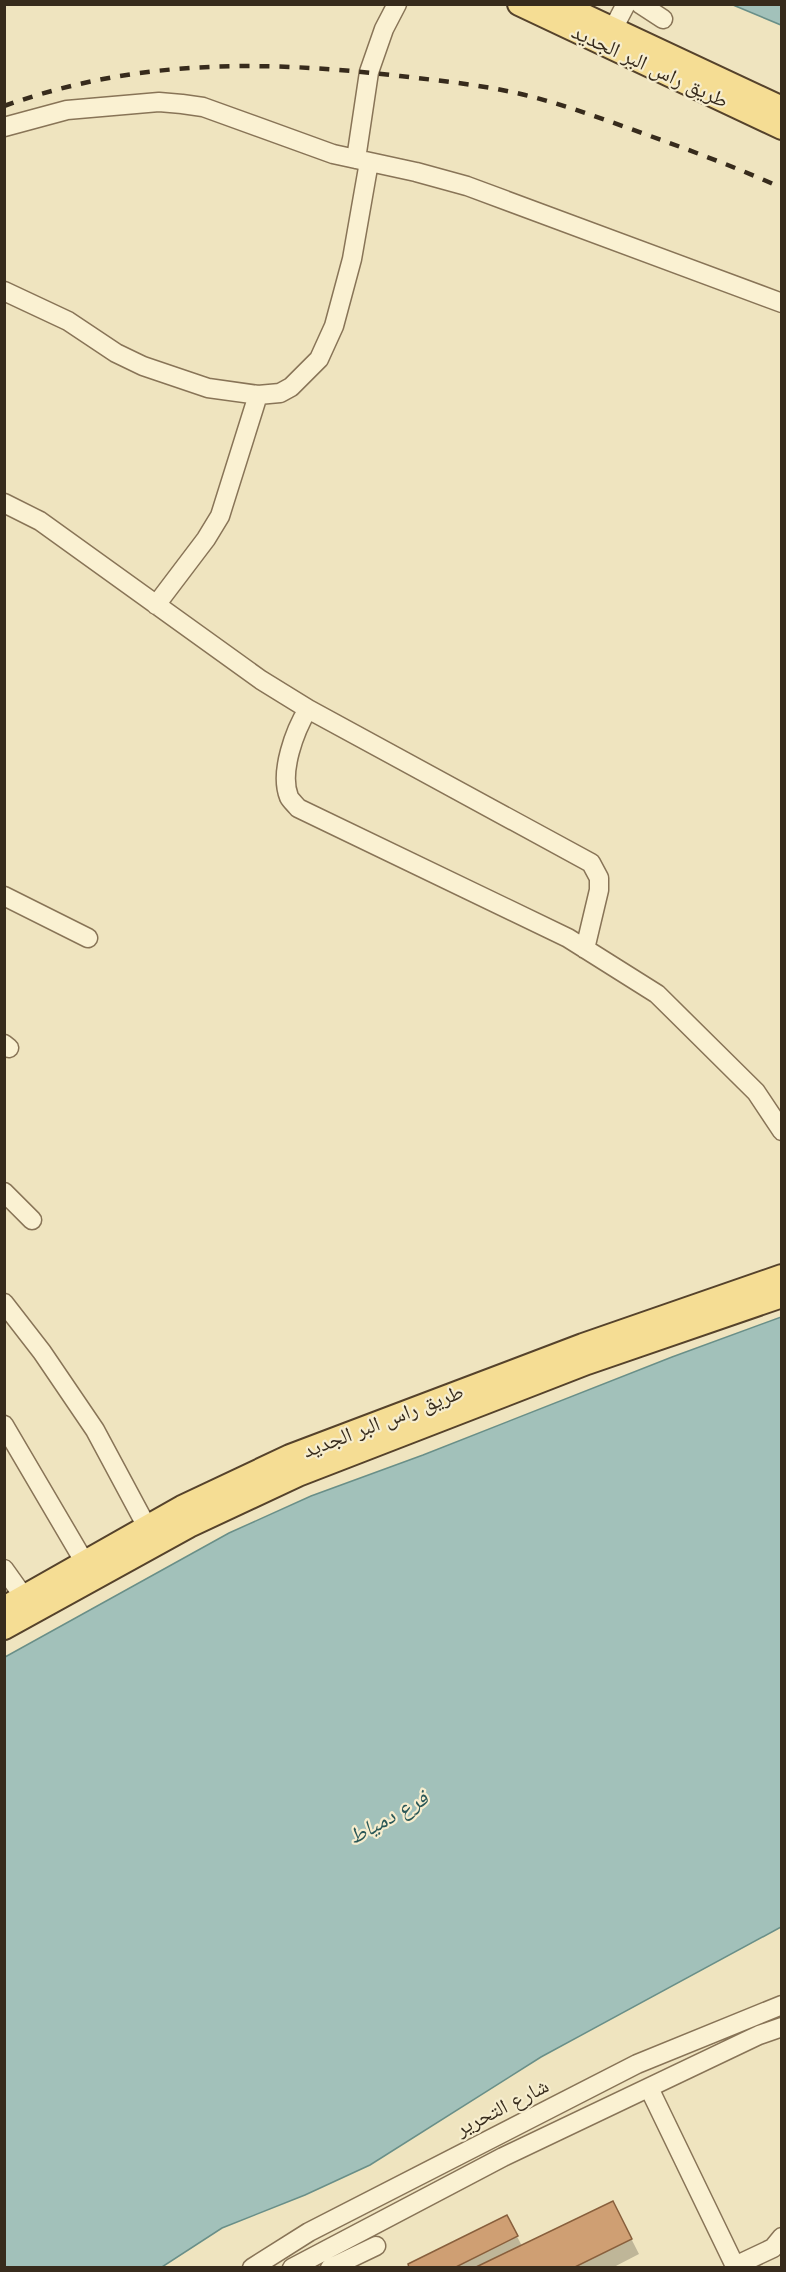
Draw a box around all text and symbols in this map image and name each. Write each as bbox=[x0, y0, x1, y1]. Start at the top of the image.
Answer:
street label: طريق راس البر الجديد bbox=[567, 18, 733, 114]
street label: طريق راس البر الجديد bbox=[299, 1378, 467, 1464]
water label: فرع دمياط bbox=[343, 1783, 434, 1851]
street label: شارع التحرير bbox=[450, 2072, 553, 2142]

